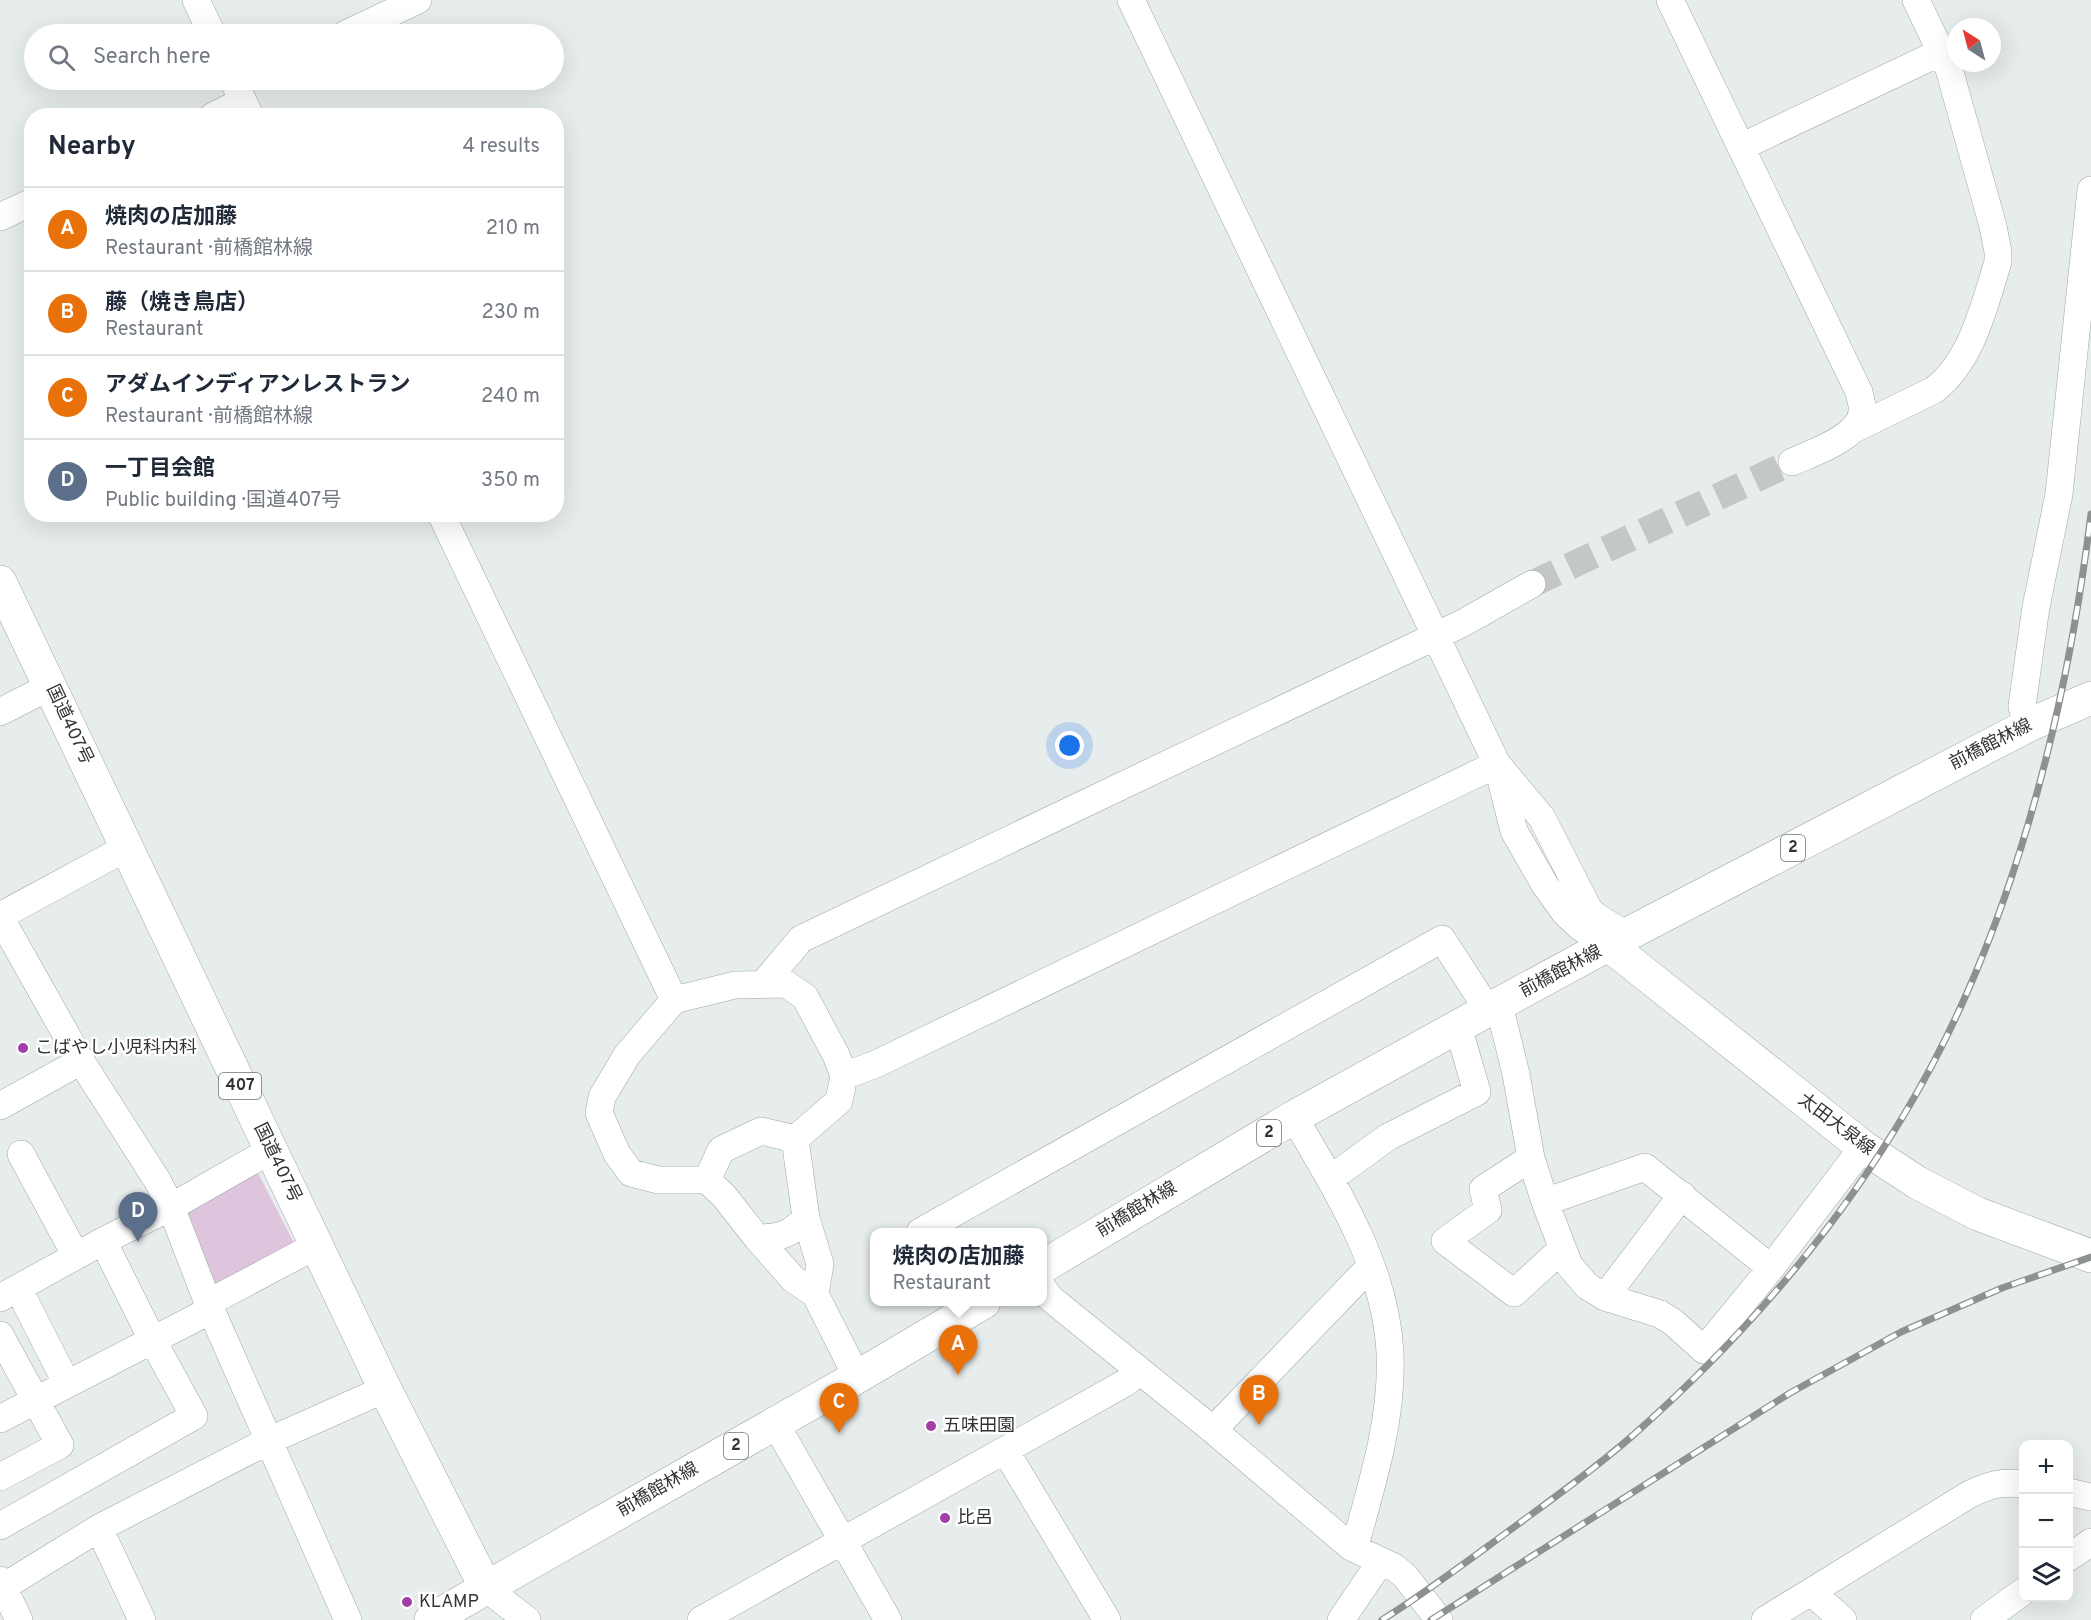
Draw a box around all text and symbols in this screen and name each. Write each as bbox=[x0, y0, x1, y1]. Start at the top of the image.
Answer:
north arrow bbox=[1947, 18, 2001, 72]
search box bbox=[24, 24, 564, 90]
icon: search bbox=[45, 41, 78, 74]
text: Search here bbox=[93, 44, 211, 71]
text: Nearby bbox=[48, 131, 136, 164]
text: 4 results bbox=[463, 134, 540, 160]
text: 焼肉の店加藤 bbox=[105, 204, 237, 231]
text: A bbox=[60, 216, 75, 242]
text: 210 m bbox=[486, 216, 540, 242]
text: Restaurant · 前橋館林線 bbox=[105, 236, 313, 262]
text: 藤（焼き鳥店） bbox=[105, 290, 259, 317]
text: B bbox=[61, 300, 74, 326]
text: 230 m bbox=[481, 300, 540, 326]
text: Restaurant bbox=[105, 317, 204, 343]
text: アダムインディアンレストラン bbox=[105, 372, 411, 399]
text: C bbox=[61, 384, 74, 410]
text: 240 m bbox=[481, 384, 540, 410]
text: Restaurant · 前橋館林線 bbox=[105, 404, 313, 430]
text: 一丁目会館 bbox=[105, 456, 215, 483]
text: D bbox=[60, 468, 75, 494]
text: 350 m bbox=[481, 468, 540, 494]
text: Public building · 国道407号 bbox=[105, 488, 341, 514]
street label: 国道407号 bbox=[40, 681, 98, 769]
street label: 前橋館林線 bbox=[1946, 714, 2036, 776]
your location bbox=[1055, 731, 1084, 760]
road number: 2 bbox=[1781, 835, 1805, 861]
street label: 前橋館林線 bbox=[1516, 941, 1606, 1003]
place label: こばやし小児科内科 bbox=[35, 1037, 197, 1060]
marker: こばやし小児科内科 bbox=[16, 1041, 30, 1055]
road number: 407 bbox=[219, 1073, 261, 1099]
street label: 太田大泉線 bbox=[1793, 1089, 1879, 1161]
street label: 国道407号 bbox=[248, 1119, 306, 1207]
road number: 2 bbox=[1257, 1120, 1281, 1146]
street label: 前橋館林線 bbox=[1093, 1177, 1181, 1243]
pin: D bbox=[118, 1192, 158, 1242]
popup bbox=[870, 1228, 1047, 1306]
text: 焼肉の店加藤 bbox=[892, 1244, 1025, 1271]
text: Restaurant bbox=[892, 1271, 991, 1297]
pin: A bbox=[938, 1326, 978, 1375]
pin: B bbox=[1240, 1376, 1278, 1425]
pin: C bbox=[820, 1384, 858, 1433]
place label: 五味田園 bbox=[943, 1415, 1015, 1438]
marker: 五味田園 bbox=[924, 1419, 938, 1433]
road number: 2 bbox=[724, 1433, 748, 1459]
map controls bbox=[2019, 1440, 2073, 1602]
button: + bbox=[2019, 1440, 2073, 1494]
street label: 前橋館林線 bbox=[613, 1458, 703, 1522]
button: − bbox=[2019, 1494, 2073, 1548]
place label: 比呂 bbox=[957, 1507, 993, 1530]
marker: 比呂 bbox=[938, 1511, 952, 1525]
button: layers bbox=[2019, 1548, 2073, 1602]
place label: KLAMP bbox=[419, 1591, 479, 1614]
marker: KLAMP bbox=[400, 1595, 414, 1609]

